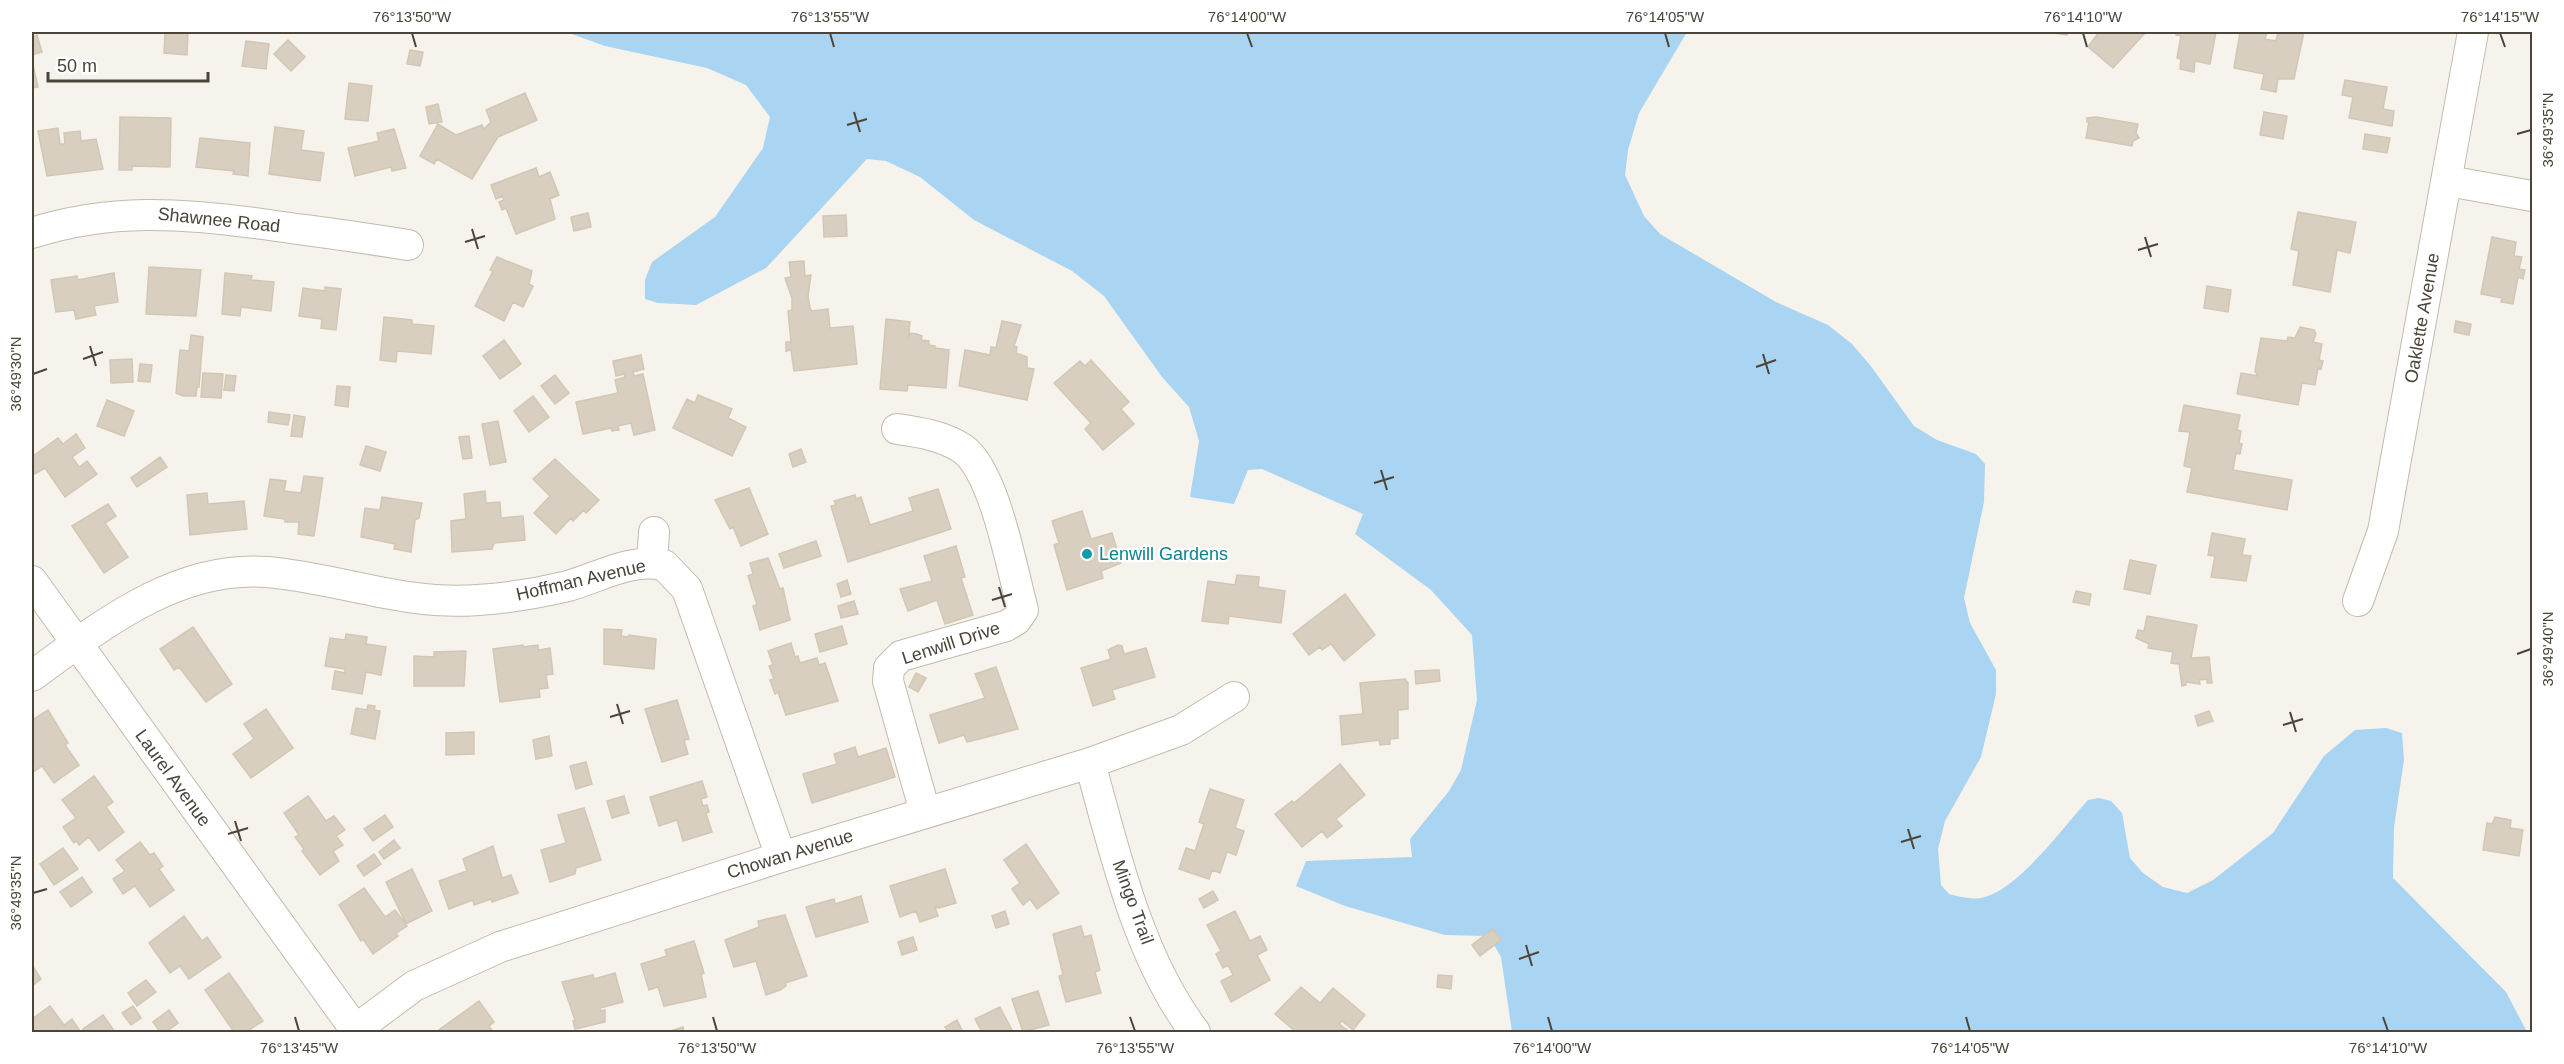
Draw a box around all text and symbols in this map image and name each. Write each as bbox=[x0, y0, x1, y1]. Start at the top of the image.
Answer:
text: 76°13'50"W bbox=[373, 8, 452, 25]
text: 76°13'55"W bbox=[791, 8, 870, 25]
text: 76°14'00"W bbox=[1208, 8, 1287, 25]
text: 76°14'05"W bbox=[1626, 8, 1705, 25]
text: 76°14'10"W bbox=[2044, 8, 2123, 25]
text: 76°14'15"W bbox=[2461, 8, 2540, 25]
scale bar bbox=[48, 45, 208, 83]
text: 50 m bbox=[57, 56, 97, 76]
text: 36°49'35"N bbox=[2539, 92, 2556, 168]
street label: Shawnee Road bbox=[157, 204, 281, 236]
street label: Oaklette Avenue bbox=[2401, 251, 2443, 385]
text: 36°49'30"N bbox=[7, 336, 24, 412]
place label: Lenwill Gardens bbox=[1099, 544, 1228, 564]
marker: Lenwill Gardens bbox=[1080, 547, 1094, 561]
street label: Hoffman Avenue bbox=[514, 555, 648, 605]
text: 36°49'40"N bbox=[2539, 611, 2556, 687]
street label: Lenwill Drive bbox=[899, 618, 1003, 668]
street label: Laurel Avenue bbox=[131, 726, 215, 830]
street label: Chowan Avenue bbox=[725, 825, 855, 883]
text: 36°49'35"N bbox=[7, 855, 24, 931]
street label: Mingo Trail bbox=[1109, 857, 1157, 947]
text: 76°13'45"W bbox=[260, 1039, 339, 1056]
text: 76°13'50"W bbox=[678, 1039, 757, 1056]
text: 76°13'55"W bbox=[1096, 1039, 1175, 1056]
text: 76°14'00"W bbox=[1513, 1039, 1592, 1056]
text: 76°14'05"W bbox=[1931, 1039, 2010, 1056]
text: 76°14'10"W bbox=[2349, 1039, 2428, 1056]

